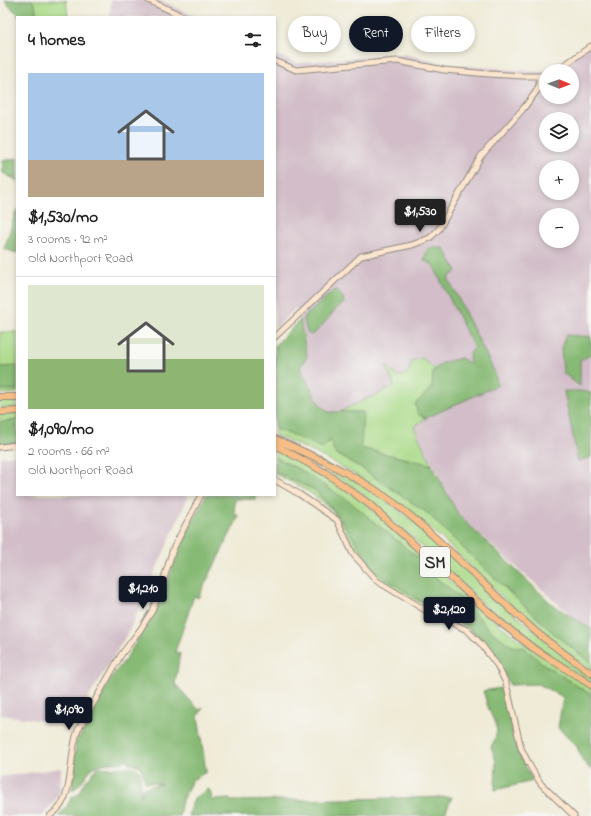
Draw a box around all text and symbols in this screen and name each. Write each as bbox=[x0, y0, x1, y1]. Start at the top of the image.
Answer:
chip: Buy bbox=[288, 16, 341, 52]
chip: Rent bbox=[349, 16, 403, 52]
chip: Filters bbox=[411, 16, 475, 52]
text: 4 homes bbox=[28, 28, 86, 53]
icon: filters bbox=[242, 29, 264, 51]
north arrow bbox=[539, 64, 579, 104]
map controls bbox=[539, 64, 579, 248]
icon: home bbox=[110, 99, 182, 171]
button: layers bbox=[539, 112, 579, 152]
button: + bbox=[539, 160, 579, 200]
pin: $1,530 bbox=[387, 199, 453, 233]
text: $1,530 bbox=[404, 202, 436, 221]
text: $1,530/mo bbox=[28, 205, 98, 230]
button: − bbox=[539, 208, 579, 248]
text: 3 rooms · 92 m² bbox=[28, 230, 108, 249]
text: Old Northport Road bbox=[28, 249, 133, 268]
icon: home bbox=[110, 311, 182, 383]
text: $1,090/mo bbox=[28, 417, 94, 442]
text: 2 rooms · 66 m² bbox=[28, 442, 110, 461]
text: Old Northport Road bbox=[28, 461, 133, 480]
road number: SM bbox=[420, 547, 450, 577]
pin: $1,210 bbox=[110, 576, 176, 610]
text: $1,210 bbox=[128, 579, 158, 598]
pin: $2,120 bbox=[416, 597, 482, 631]
text: $2,120 bbox=[433, 600, 465, 619]
pin: $1,090 bbox=[36, 697, 102, 731]
text: $1,090 bbox=[54, 700, 84, 719]

